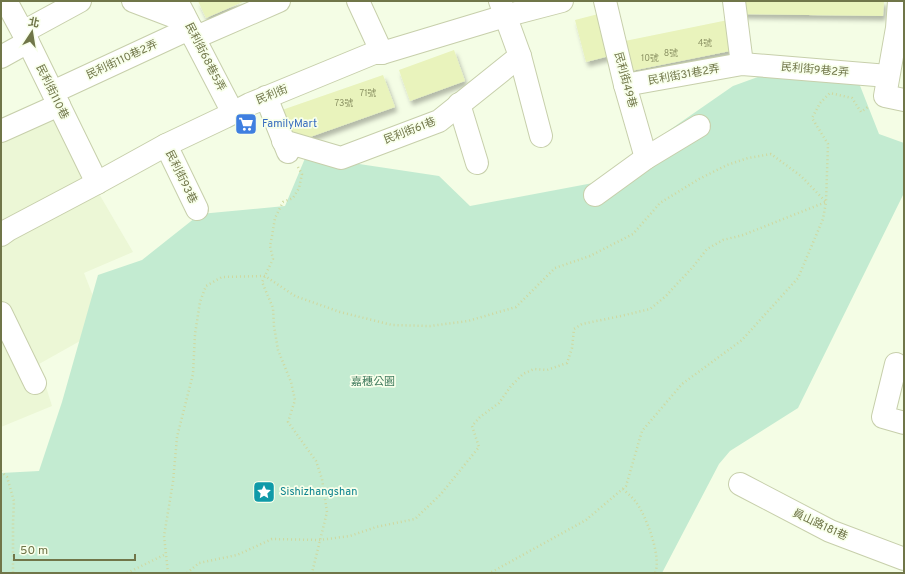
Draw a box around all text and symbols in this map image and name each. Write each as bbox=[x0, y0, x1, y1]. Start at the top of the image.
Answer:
north arrow bbox=[12, 12, 52, 52]
text: 北 bbox=[27, 15, 41, 31]
street label: 民利街68巷5弄 bbox=[182, 20, 228, 94]
street label: 民利街110巷2弄 bbox=[84, 37, 160, 83]
house number: 4號 bbox=[698, 38, 712, 49]
house number: 8號 bbox=[664, 48, 678, 59]
street label: 民利街49巷 bbox=[611, 51, 639, 109]
house number: 10號 bbox=[641, 53, 659, 64]
street label: 民利街9巷2弄 bbox=[780, 60, 850, 80]
street label: 民利街110巷 bbox=[33, 62, 71, 122]
street label: 民利街31巷2弄 bbox=[647, 62, 721, 88]
street label: 民利街 bbox=[254, 82, 290, 108]
house number: 71號 bbox=[359, 88, 377, 99]
house number: 73號 bbox=[335, 98, 353, 109]
supermarket icon: FamilyMart bbox=[233, 111, 259, 137]
street label: 民利街61巷 bbox=[382, 115, 438, 147]
place label: FamilyMart bbox=[262, 117, 317, 131]
street label: 民利街93巷 bbox=[162, 148, 200, 206]
park label: 嘉穗公園 bbox=[351, 375, 395, 389]
place icon: Sishizhangshan bbox=[251, 479, 277, 505]
place label: Sishizhangshan bbox=[280, 485, 357, 499]
street label: 員山路181巷 bbox=[790, 506, 850, 544]
scale bar bbox=[14, 536, 135, 562]
text: 50 m bbox=[20, 543, 48, 559]

